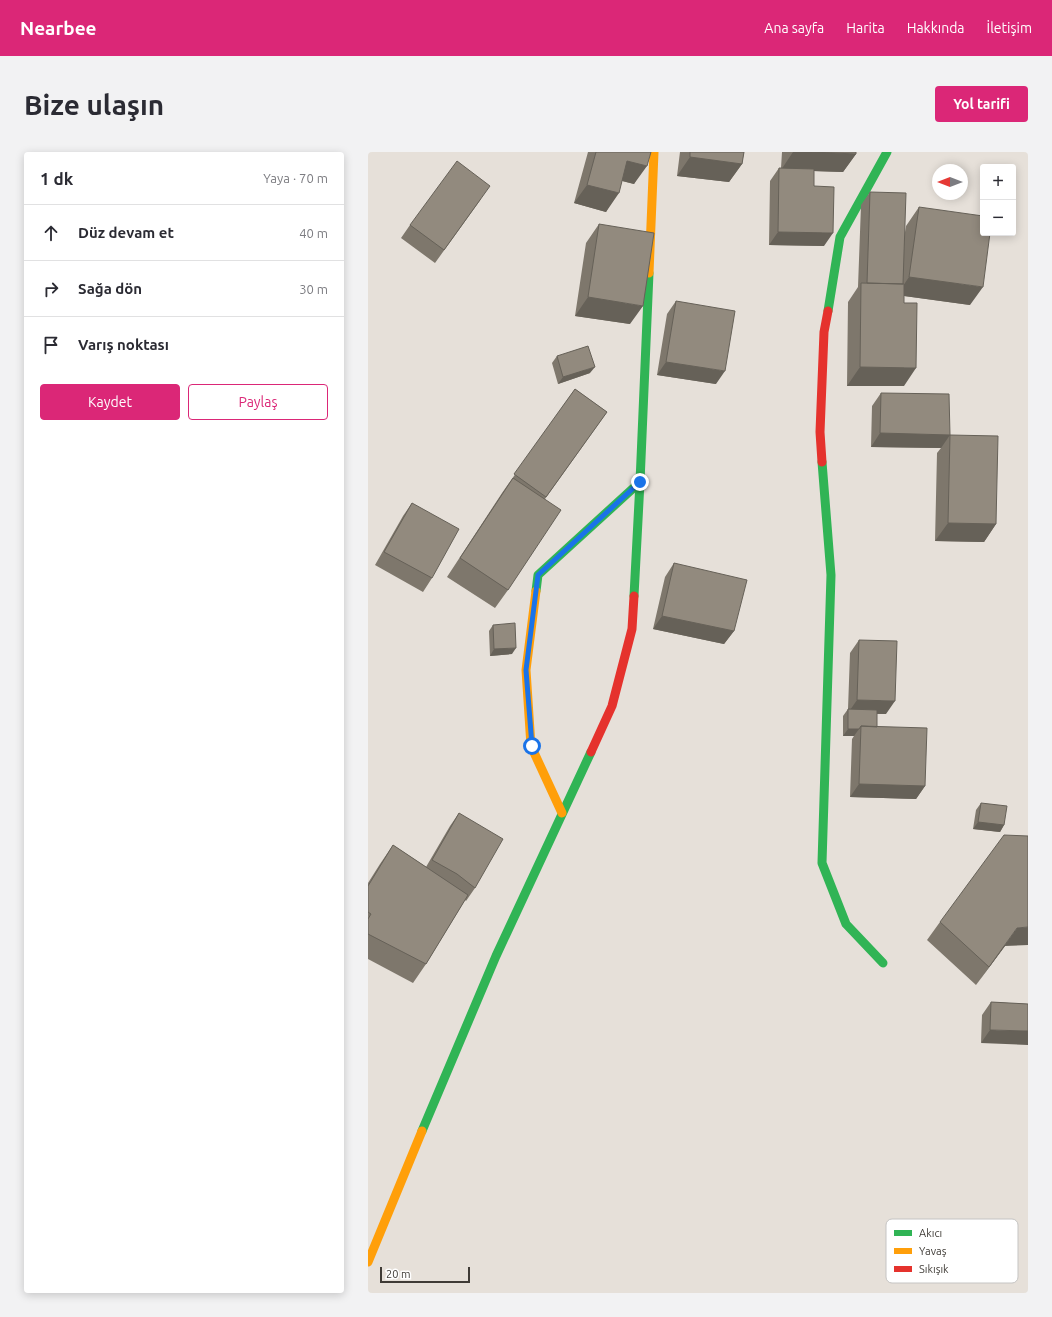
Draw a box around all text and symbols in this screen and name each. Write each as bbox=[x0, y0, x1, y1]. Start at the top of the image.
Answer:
text: Nearbee bbox=[20, 17, 97, 39]
text: Ana sayfa bbox=[764, 20, 824, 36]
text: Harita bbox=[846, 20, 885, 36]
text: Hakkında bbox=[907, 20, 965, 36]
text: İletişim bbox=[987, 20, 1032, 36]
button: Yol tarifi bbox=[935, 86, 1028, 122]
text: Bize ulaşın bbox=[24, 89, 164, 120]
north arrow bbox=[932, 164, 968, 200]
map controls bbox=[980, 164, 1016, 236]
button: + bbox=[980, 164, 1016, 200]
text: 1 dk bbox=[40, 169, 73, 188]
text: Yaya · 70 m bbox=[263, 171, 328, 185]
button: − bbox=[980, 200, 1016, 236]
icon: ahead bbox=[40, 222, 62, 244]
text: Düz devam et bbox=[78, 224, 174, 241]
text: 40 m bbox=[299, 226, 328, 240]
icon: right bbox=[40, 278, 62, 300]
text: Sağa dön bbox=[78, 280, 142, 297]
text: 30 m bbox=[299, 282, 328, 296]
icon: arrive bbox=[40, 334, 62, 356]
text: Varış noktası bbox=[78, 336, 169, 353]
button: Kaydet bbox=[40, 384, 180, 420]
button: Paylaş bbox=[188, 384, 328, 420]
route end bbox=[631, 473, 649, 491]
route start bbox=[523, 737, 541, 755]
legend bbox=[886, 1219, 1018, 1283]
text: Akıcı bbox=[919, 1227, 942, 1239]
text: Yavaş bbox=[919, 1245, 947, 1257]
text: Sıkışık bbox=[919, 1263, 949, 1275]
scale bar bbox=[380, 1265, 470, 1284]
text: 20 m bbox=[386, 1268, 410, 1280]

